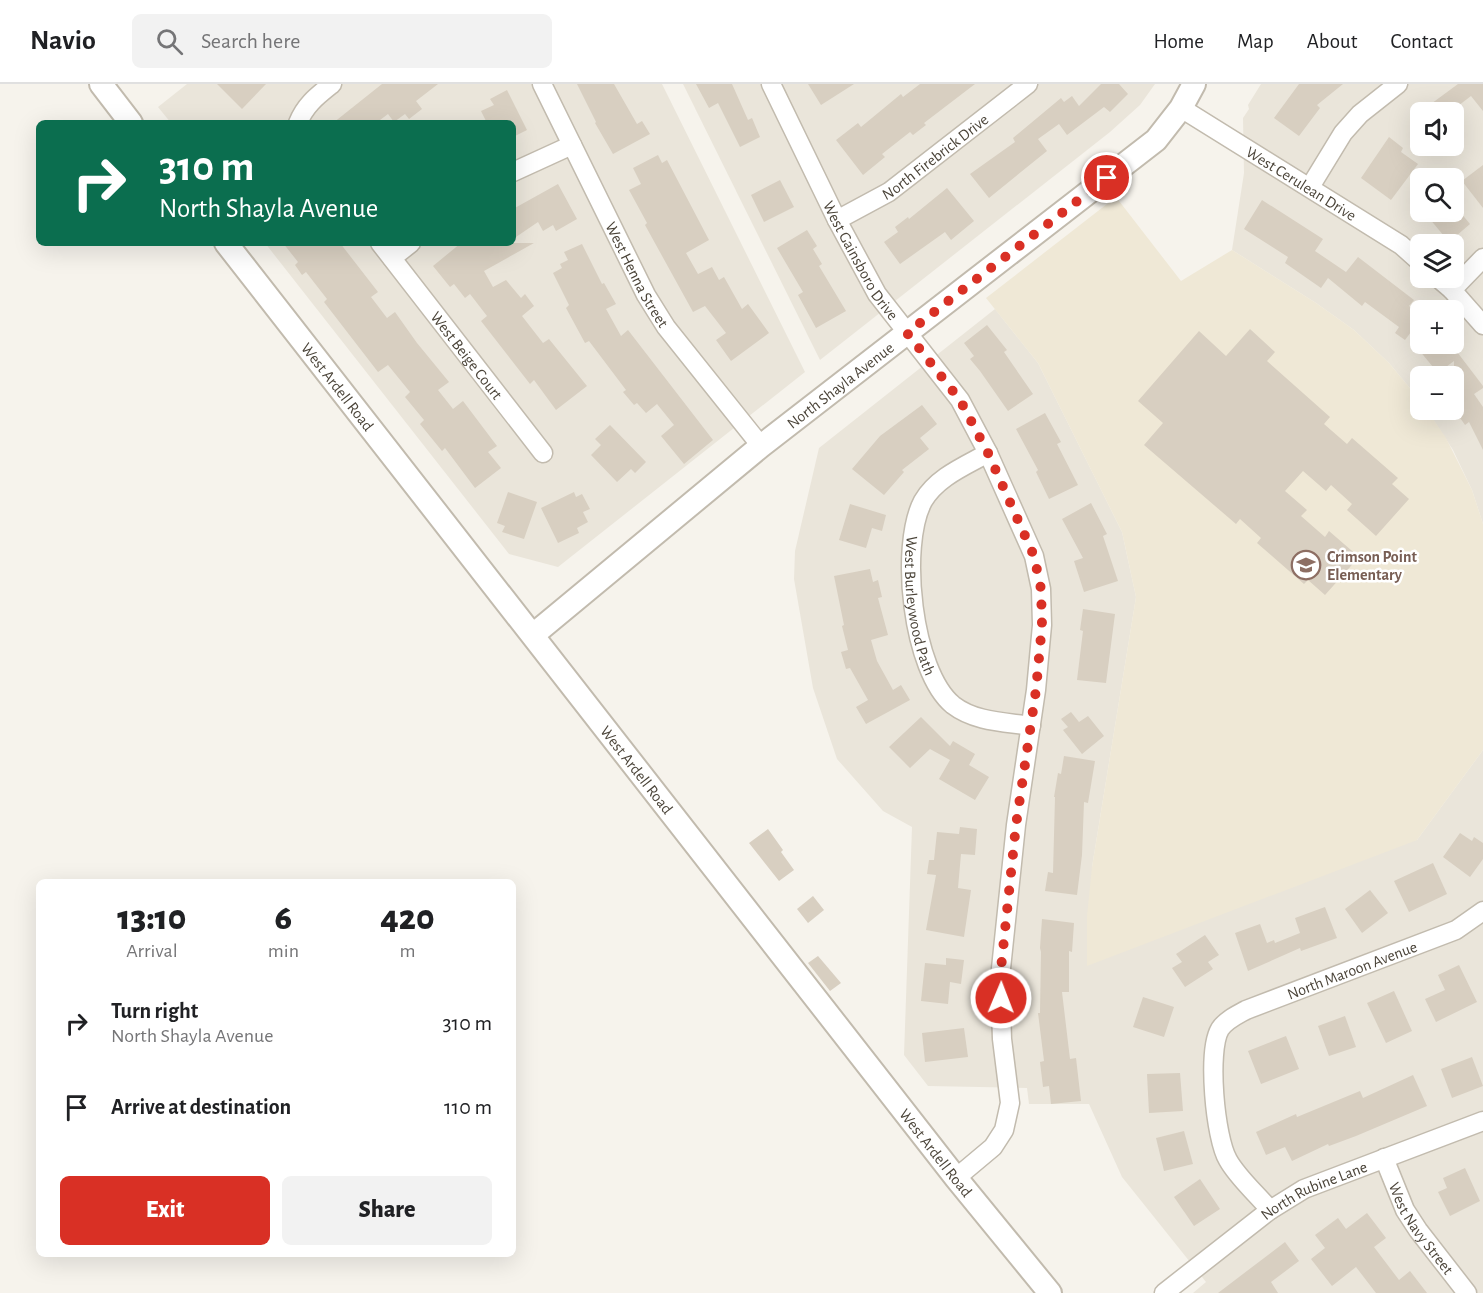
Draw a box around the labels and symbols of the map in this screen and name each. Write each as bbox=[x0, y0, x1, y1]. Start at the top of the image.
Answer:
street label: North Firebrick Drive bbox=[880, 111, 991, 203]
street label: West Cerulean Drive bbox=[1243, 144, 1359, 224]
pin bbox=[1081, 152, 1132, 203]
street label: West Gainsboro Drive bbox=[820, 199, 901, 323]
street label: West Henna Street bbox=[602, 220, 671, 330]
street label: West Beige Court bbox=[427, 309, 505, 403]
street label: West Ardell Road bbox=[298, 340, 376, 434]
street label: North Shayla Avenue bbox=[784, 340, 897, 432]
street label: West Burleywood Path bbox=[902, 535, 938, 678]
school or university icon: Crimson Point Elementary bbox=[1290, 549, 1322, 581]
place label: Crimson Point Elementary bbox=[1327, 549, 1417, 584]
street label: West Ardell Road bbox=[597, 723, 676, 817]
street label: North Maroon Avenue bbox=[1285, 939, 1419, 1003]
position arrow bbox=[969, 966, 1033, 1030]
street label: West Ardell Road bbox=[896, 1106, 975, 1200]
street label: North Rubine Lane bbox=[1258, 1159, 1369, 1223]
street label: West Navy Street bbox=[1386, 1180, 1456, 1278]

